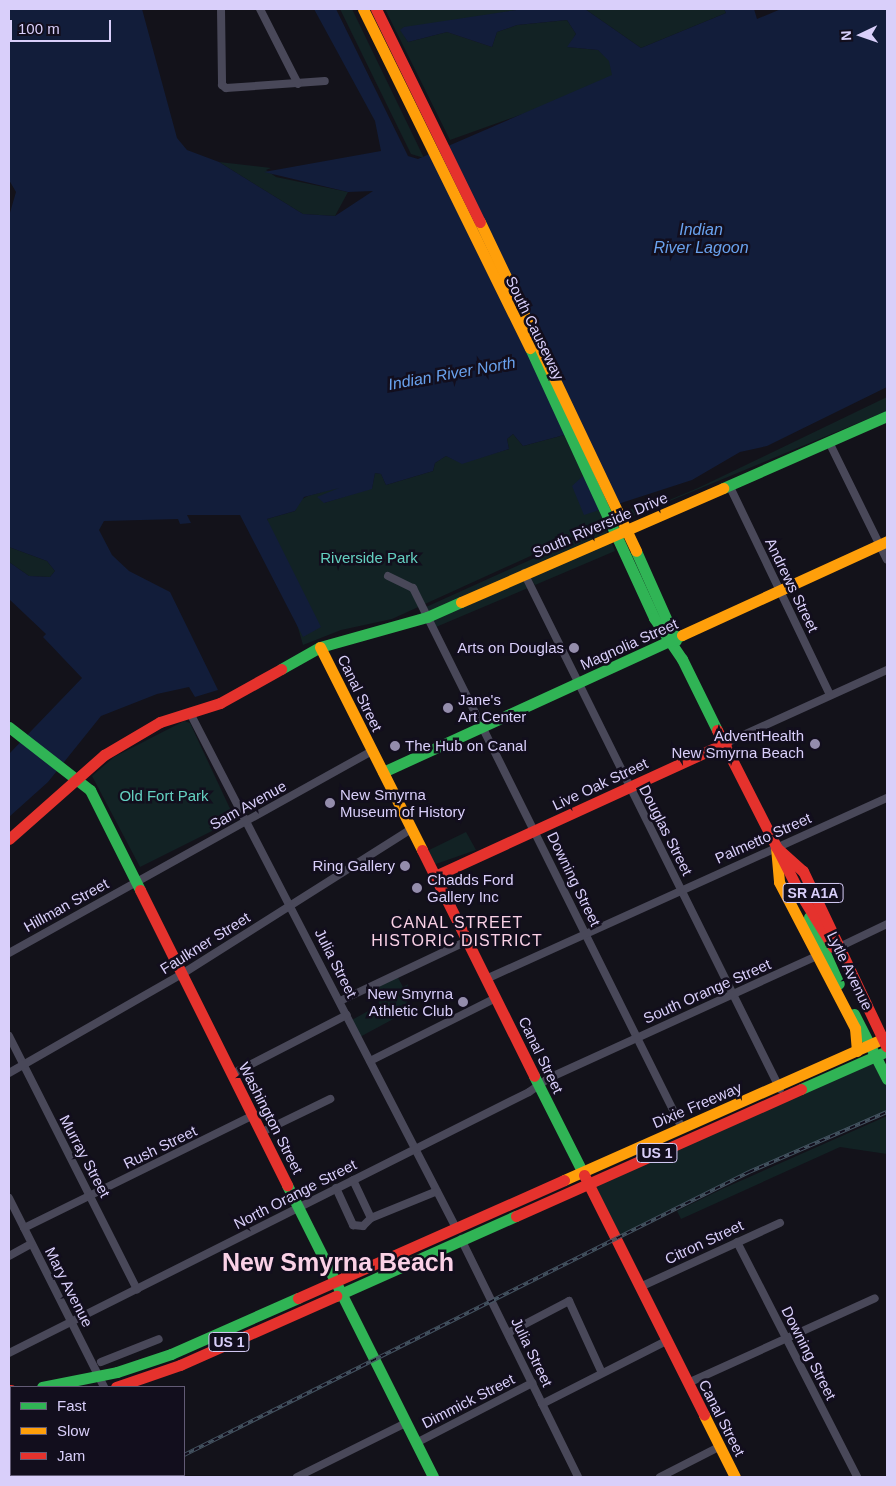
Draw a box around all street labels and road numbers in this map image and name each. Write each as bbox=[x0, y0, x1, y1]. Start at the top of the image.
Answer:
street label: South Causeway bbox=[502, 273, 568, 383]
street label: South Riverside Drive bbox=[530, 488, 670, 562]
street label: Andrews Street bbox=[761, 535, 823, 635]
street label: Magnolia Street bbox=[577, 614, 681, 674]
street label: Canal Street bbox=[334, 652, 386, 734]
street label: Live Oak Street bbox=[549, 754, 651, 814]
street label: Sam Avenue bbox=[206, 776, 290, 834]
street label: Douglas Street bbox=[635, 782, 697, 878]
street label: Palmetto Street bbox=[712, 809, 814, 867]
street label: Downing Street bbox=[543, 829, 605, 929]
street label: Hillman Street bbox=[20, 874, 112, 936]
road number: SR A1A bbox=[782, 881, 844, 904]
street label: Faulkner Street bbox=[157, 908, 253, 978]
street label: Julia Street bbox=[311, 925, 361, 1001]
street label: Lytle Avenue bbox=[823, 928, 877, 1014]
street label: South Orange Street bbox=[640, 955, 774, 1027]
street label: Canal Street bbox=[515, 1014, 567, 1096]
street label: Washington Street bbox=[235, 1059, 307, 1177]
street label: Dixie Freeway bbox=[650, 1078, 744, 1132]
street label: Murray Street bbox=[56, 1112, 114, 1200]
street label: Rush Street bbox=[120, 1122, 200, 1172]
road number: US 1 bbox=[636, 1142, 678, 1164]
street label: North Orange Street bbox=[231, 1155, 359, 1233]
street label: Citron Street bbox=[662, 1216, 746, 1268]
street label: Mary Avenue bbox=[41, 1244, 97, 1330]
street label: Downing Street bbox=[778, 1303, 840, 1403]
street label: Julia Street bbox=[507, 1314, 557, 1390]
road number: US 1 bbox=[208, 1330, 250, 1354]
street label: Dimmick Street bbox=[419, 1370, 517, 1432]
street label: Canal Street bbox=[695, 1377, 749, 1459]

